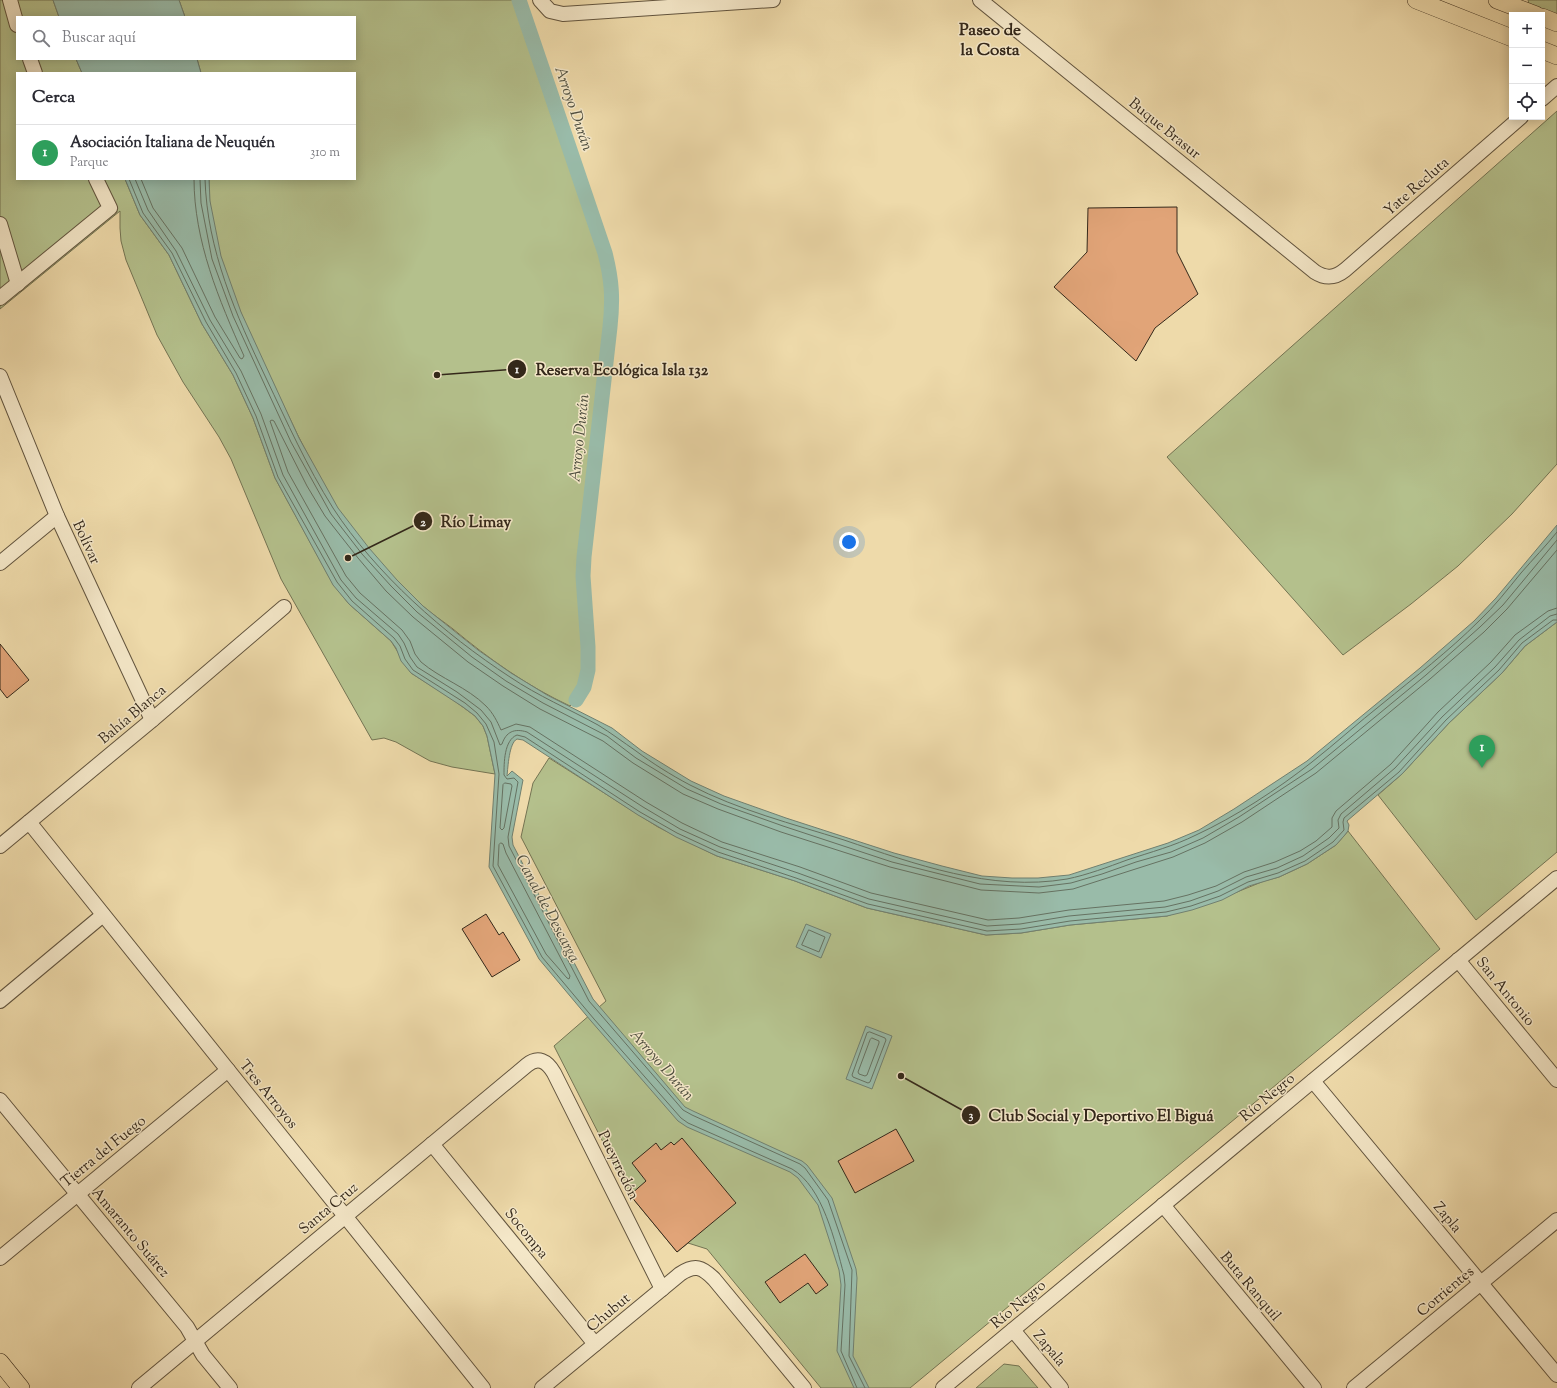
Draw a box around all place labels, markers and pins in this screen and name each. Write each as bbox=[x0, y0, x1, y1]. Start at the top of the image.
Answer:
callout: Reserva Ecológica Isla 132 bbox=[507, 355, 716, 383]
callout: Río Limay bbox=[413, 507, 520, 535]
pin: 1 bbox=[1469, 735, 1495, 768]
callout: Club Social y Deportivo El Biguá bbox=[961, 1101, 1222, 1129]

